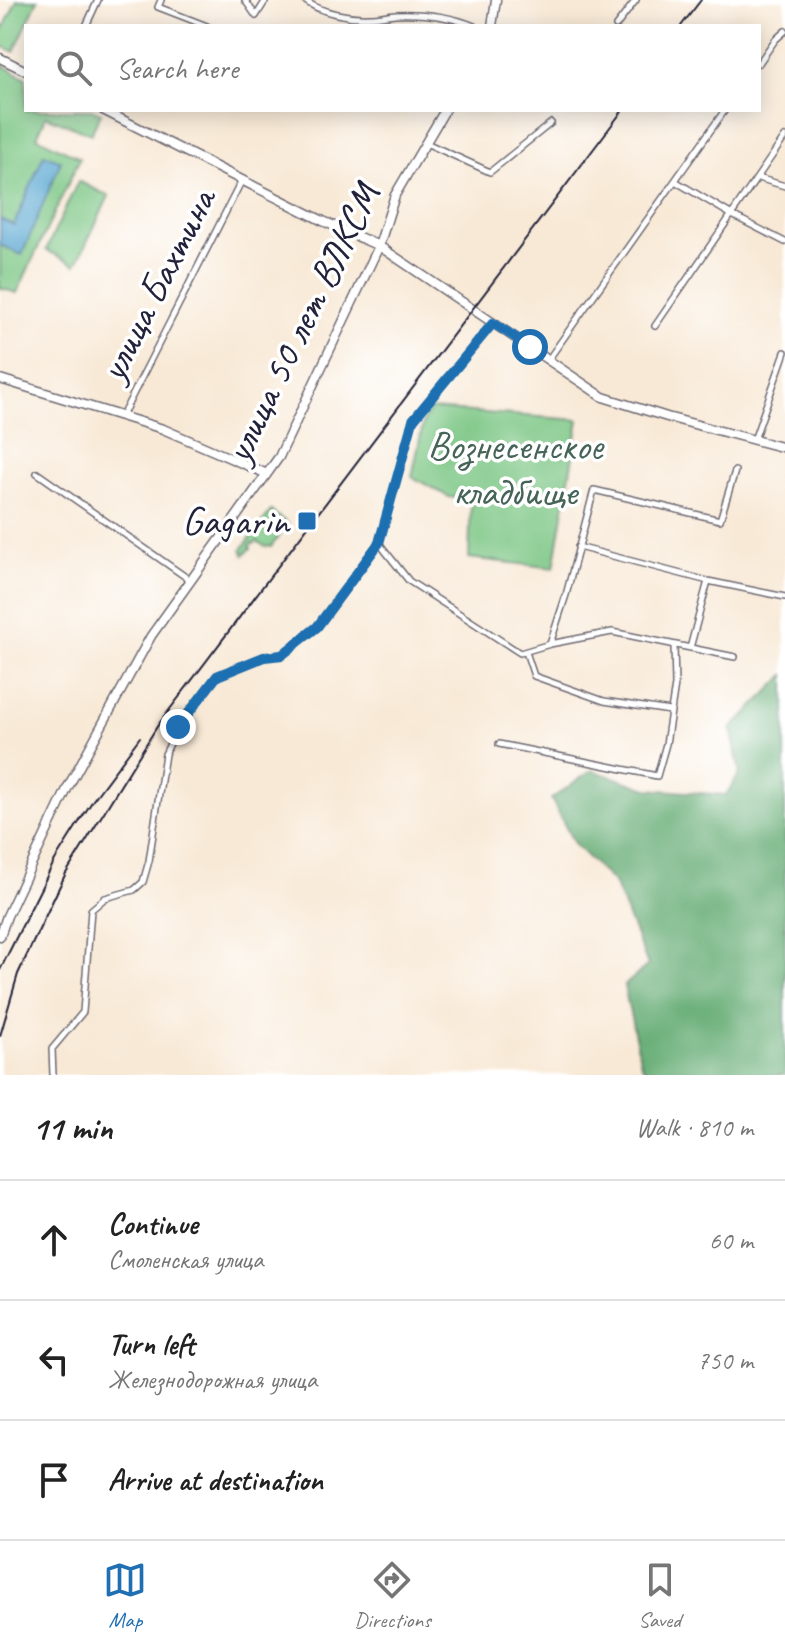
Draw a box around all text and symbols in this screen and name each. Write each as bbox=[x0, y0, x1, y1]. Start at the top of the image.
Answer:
search box bbox=[24, 24, 761, 112]
icon: search bbox=[52, 46, 96, 90]
text: Search here bbox=[116, 49, 238, 87]
street label: улица 50 лет ВЛКСМ bbox=[212, 173, 392, 472]
street label: улица Бахтина bbox=[86, 177, 228, 391]
route start bbox=[512, 329, 548, 365]
park label: Вознесенское кладбище bbox=[427, 421, 606, 517]
place label: Gagarin bbox=[182, 496, 291, 546]
marker: Gagarin bbox=[296, 510, 318, 532]
route end bbox=[160, 709, 196, 745]
text: 11 min bbox=[32, 1106, 112, 1149]
text: Walk · 810 m bbox=[636, 1111, 753, 1144]
text: Continue bbox=[108, 1205, 198, 1243]
icon: ahead bbox=[32, 1218, 76, 1262]
text: 60 m bbox=[709, 1224, 753, 1257]
text: Смоленская улица bbox=[108, 1243, 263, 1276]
text: Turn left bbox=[108, 1325, 195, 1363]
icon: left bbox=[32, 1338, 76, 1382]
text: 750 m bbox=[697, 1344, 753, 1377]
text: Железнодорожная улица bbox=[108, 1363, 317, 1396]
icon: arrive bbox=[32, 1458, 76, 1502]
text: Arrive at destination bbox=[108, 1461, 323, 1499]
tab: Map bbox=[103, 1558, 147, 1634]
tab: Directions bbox=[354, 1558, 431, 1634]
tab: Saved bbox=[638, 1558, 682, 1634]

